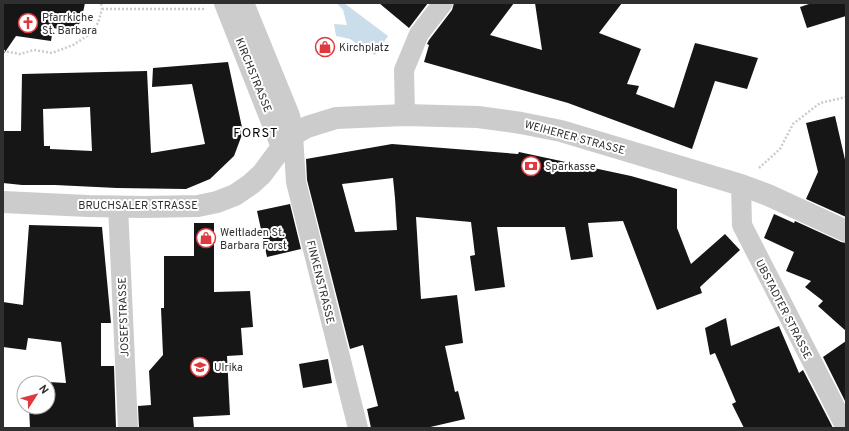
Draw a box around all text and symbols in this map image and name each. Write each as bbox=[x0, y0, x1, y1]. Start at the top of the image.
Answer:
place label: Pfarrkiche St. Barbara bbox=[42, 11, 97, 38]
church icon: Pfarrkiche St. Barbara bbox=[17, 12, 39, 34]
street label: KIRCHSTRASSE bbox=[232, 36, 274, 115]
shop icon: Kirchplatz bbox=[314, 36, 336, 58]
place label: Kirchplatz bbox=[339, 41, 389, 55]
street label: WEIHERER STRASSE bbox=[523, 118, 627, 158]
district label: FORST bbox=[233, 126, 279, 142]
bank icon: Sparkasse bbox=[520, 155, 542, 177]
place label: Sparkasse bbox=[545, 160, 596, 174]
street label: BRUCHSALER STRASSE bbox=[78, 199, 198, 213]
place label: Weltladen St. Barbara Forst bbox=[220, 226, 287, 253]
shop icon: Weltladen St. Barbara Forst bbox=[195, 227, 217, 249]
street label: FINKENSTRASSE bbox=[303, 239, 337, 325]
street label: UBSTADTER STRASSE bbox=[752, 257, 814, 362]
street label: JOSEFSTRASSE bbox=[116, 277, 132, 357]
school or university icon: Ulrika bbox=[189, 356, 211, 378]
place label: Ulrika bbox=[214, 361, 243, 375]
north arrow bbox=[16, 375, 56, 415]
text: N bbox=[35, 382, 51, 397]

